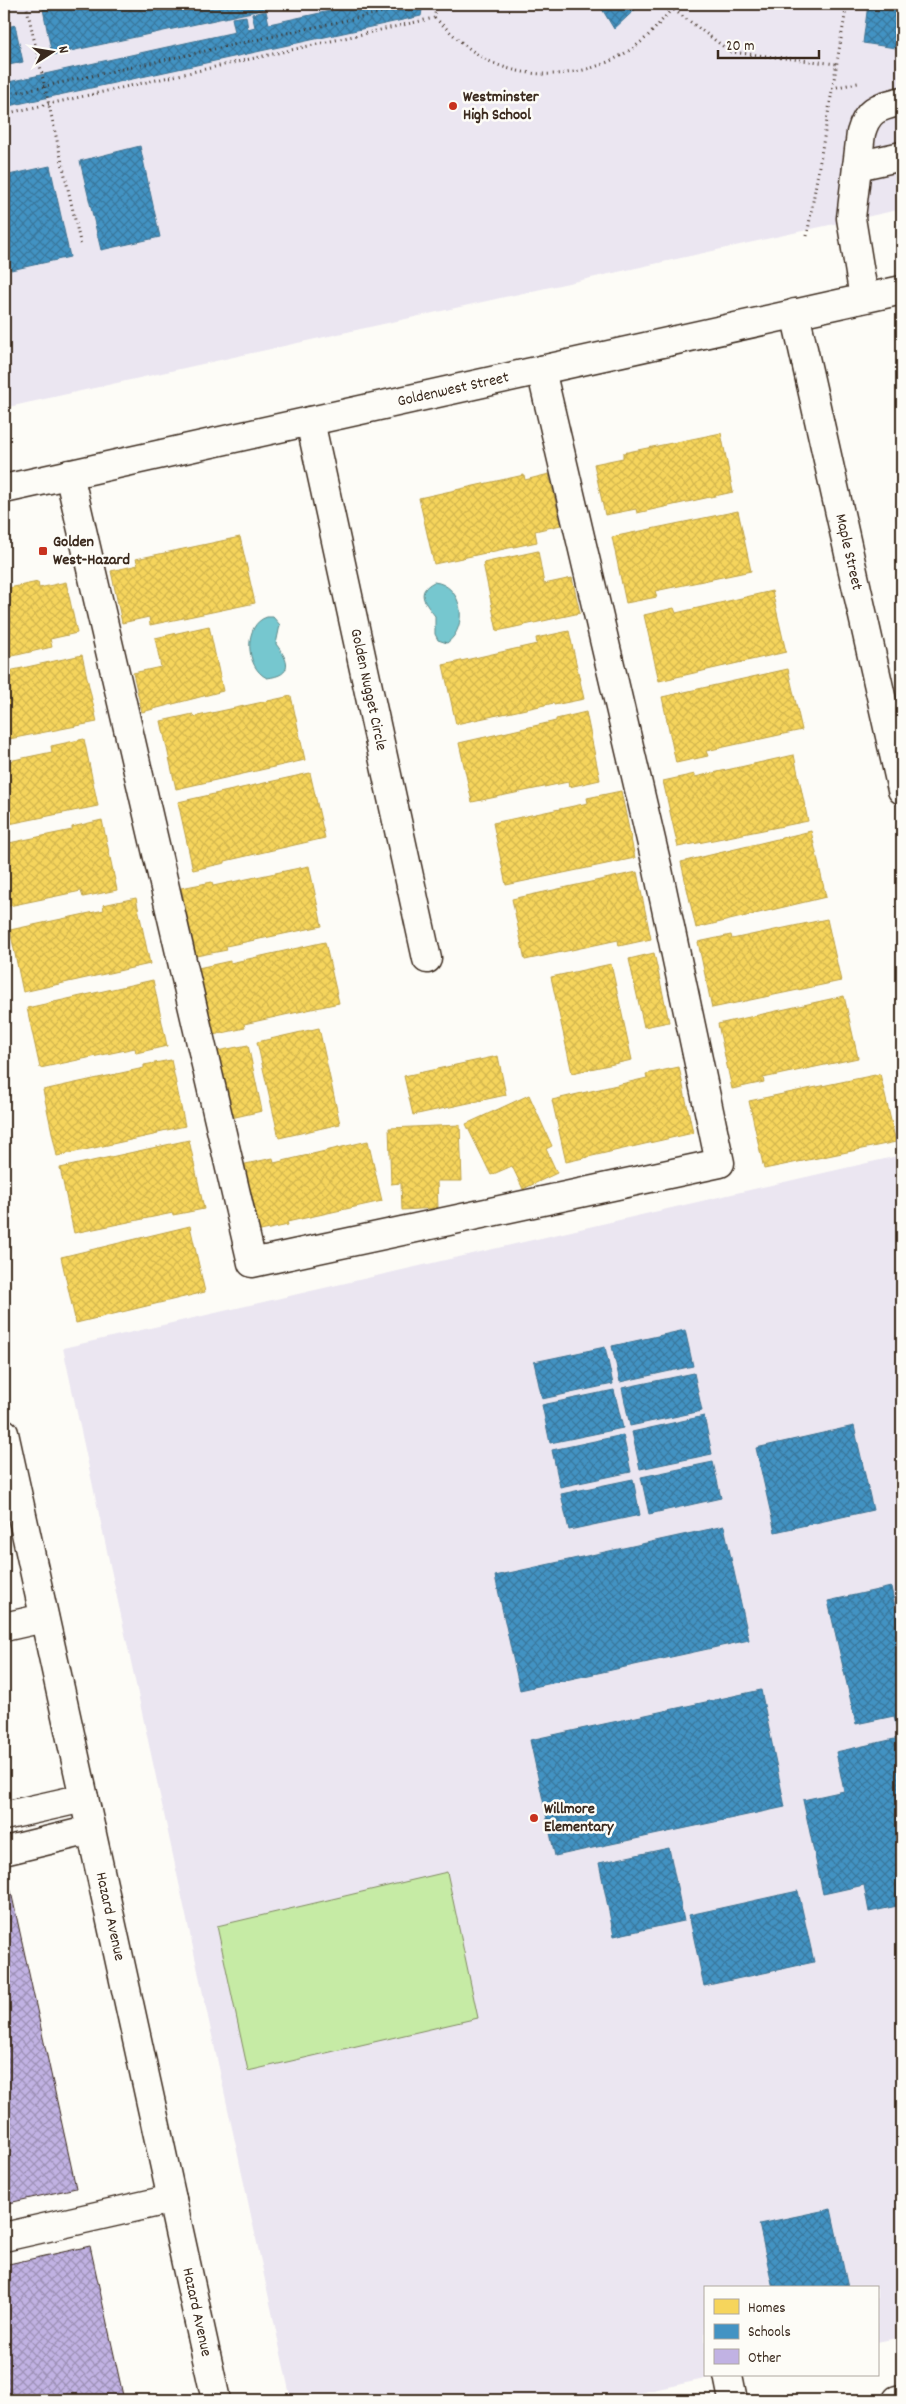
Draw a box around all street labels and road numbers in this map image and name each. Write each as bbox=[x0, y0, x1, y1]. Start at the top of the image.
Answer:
street label: Goldenwest Street bbox=[395, 366, 511, 413]
street label: Maple Street bbox=[829, 512, 868, 593]
street label: Golden Nugget Circle bbox=[344, 627, 393, 753]
street label: Hazard Avenue bbox=[89, 1870, 131, 1963]
street label: Hazard Avenue bbox=[176, 2266, 218, 2359]

